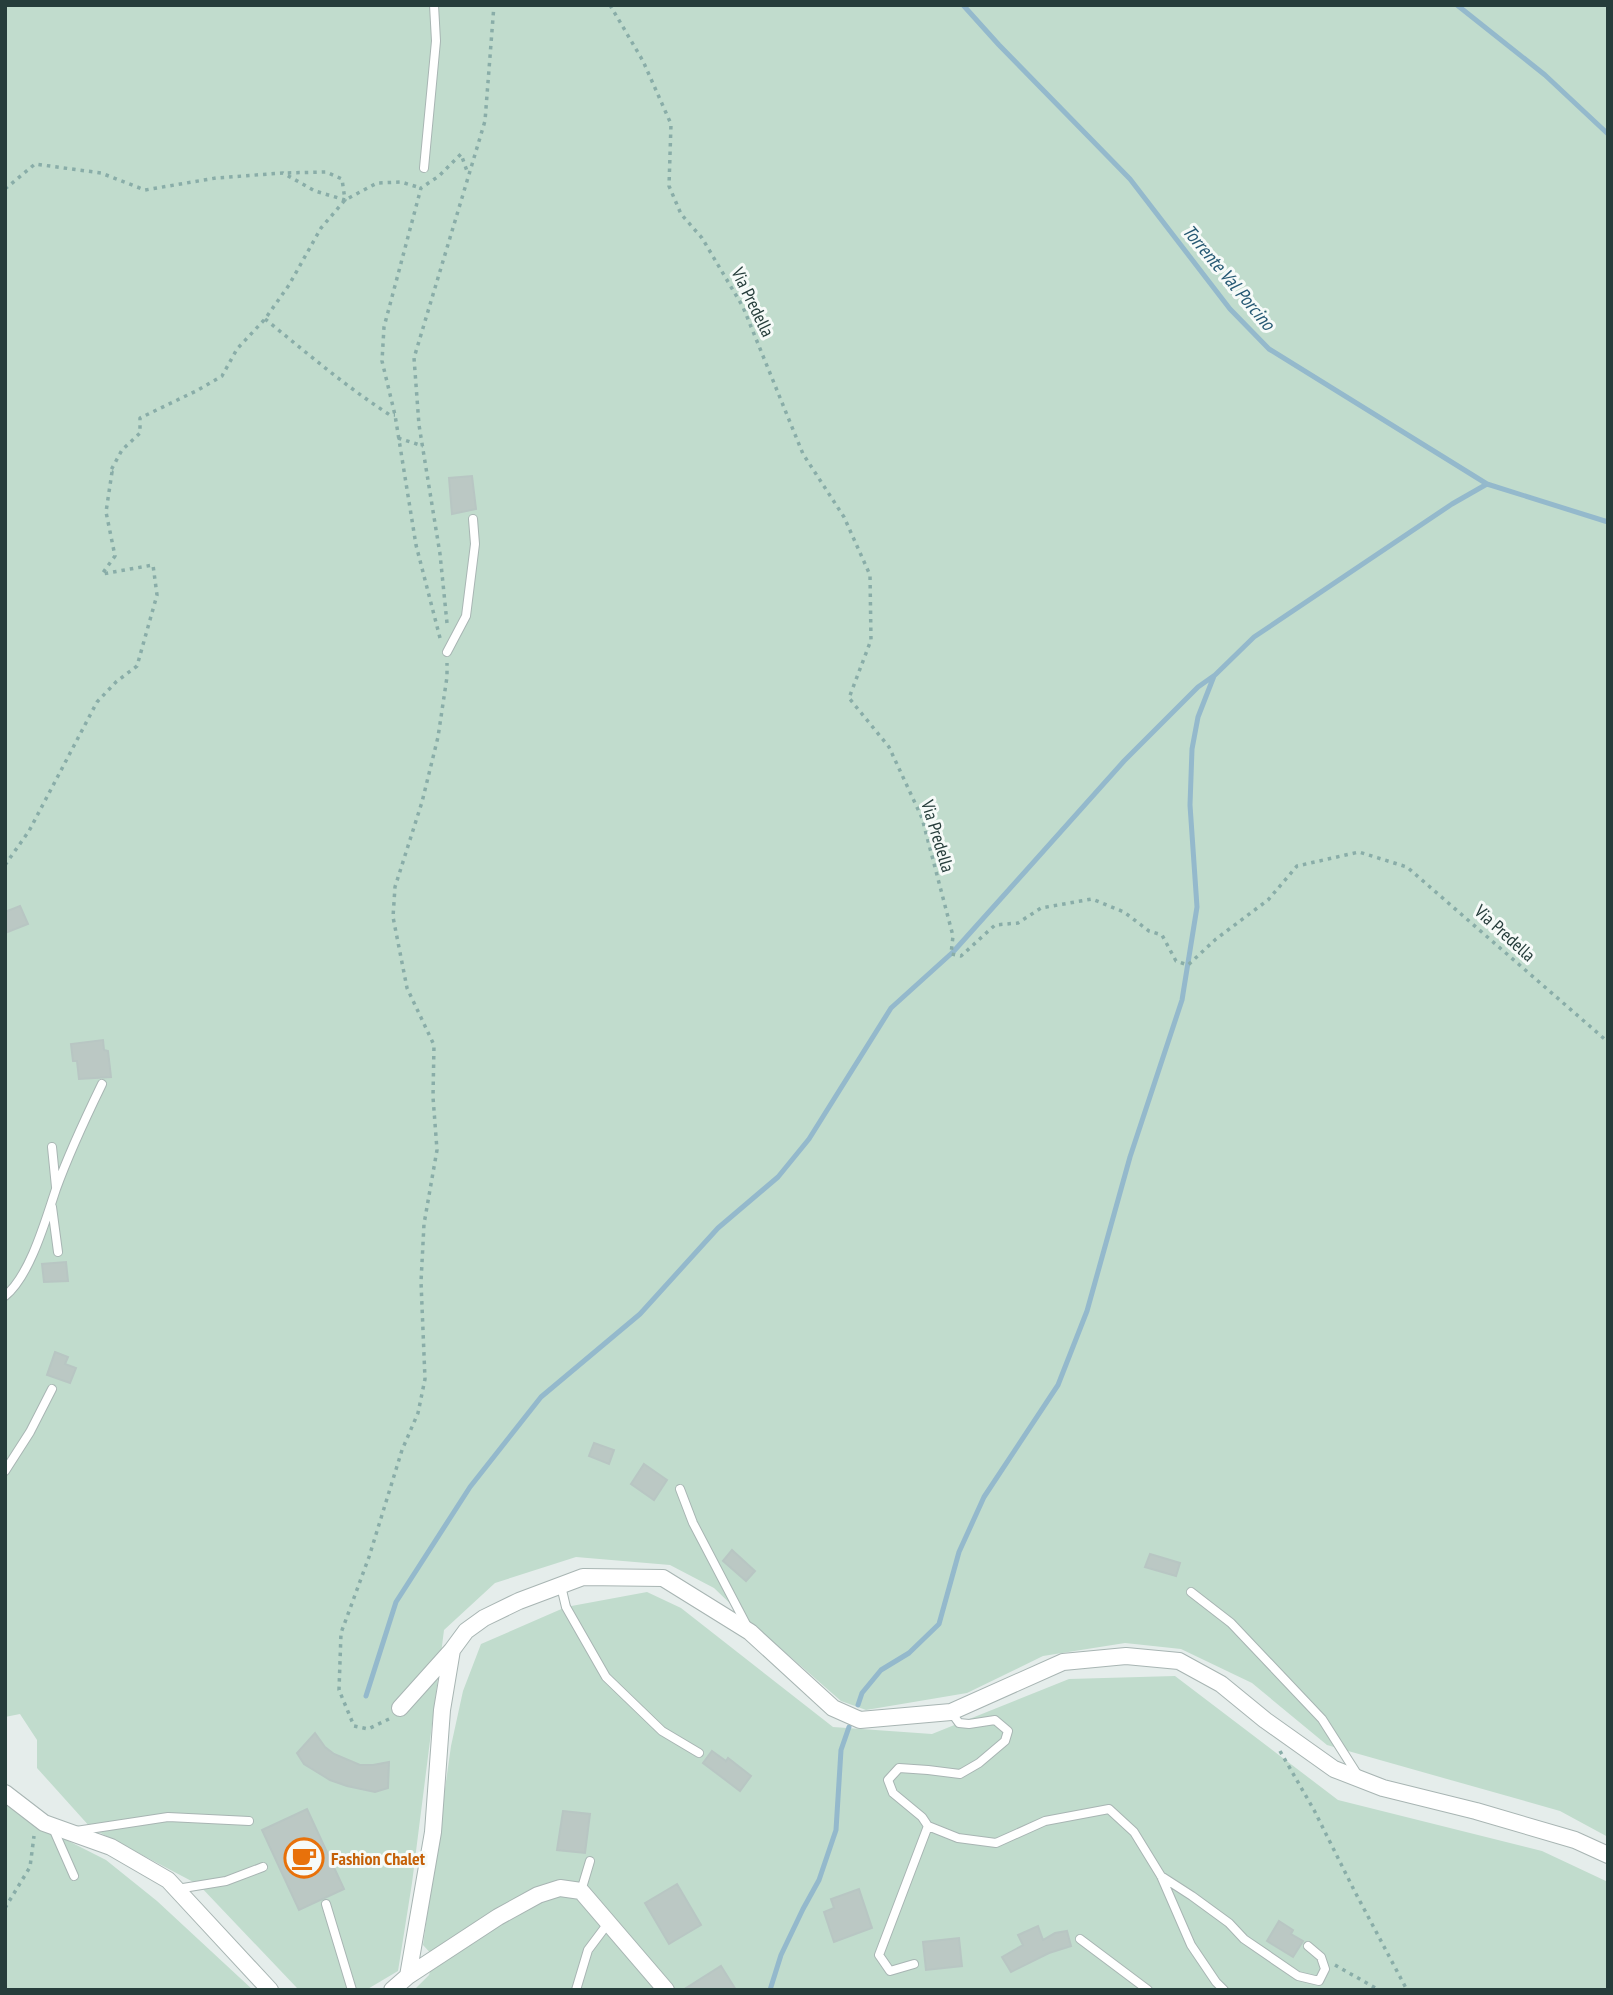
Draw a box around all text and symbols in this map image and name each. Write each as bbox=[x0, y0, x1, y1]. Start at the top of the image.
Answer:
water label: Torrente Val Porcino bbox=[1178, 219, 1281, 336]
street label: Via Predella bbox=[726, 263, 780, 340]
street label: Via Predella bbox=[916, 796, 960, 875]
street label: Via Predella bbox=[1469, 899, 1540, 966]
cafe icon: Fashion Chalet bbox=[283, 1837, 325, 1879]
place label: Fashion Chalet bbox=[331, 1847, 426, 1870]

